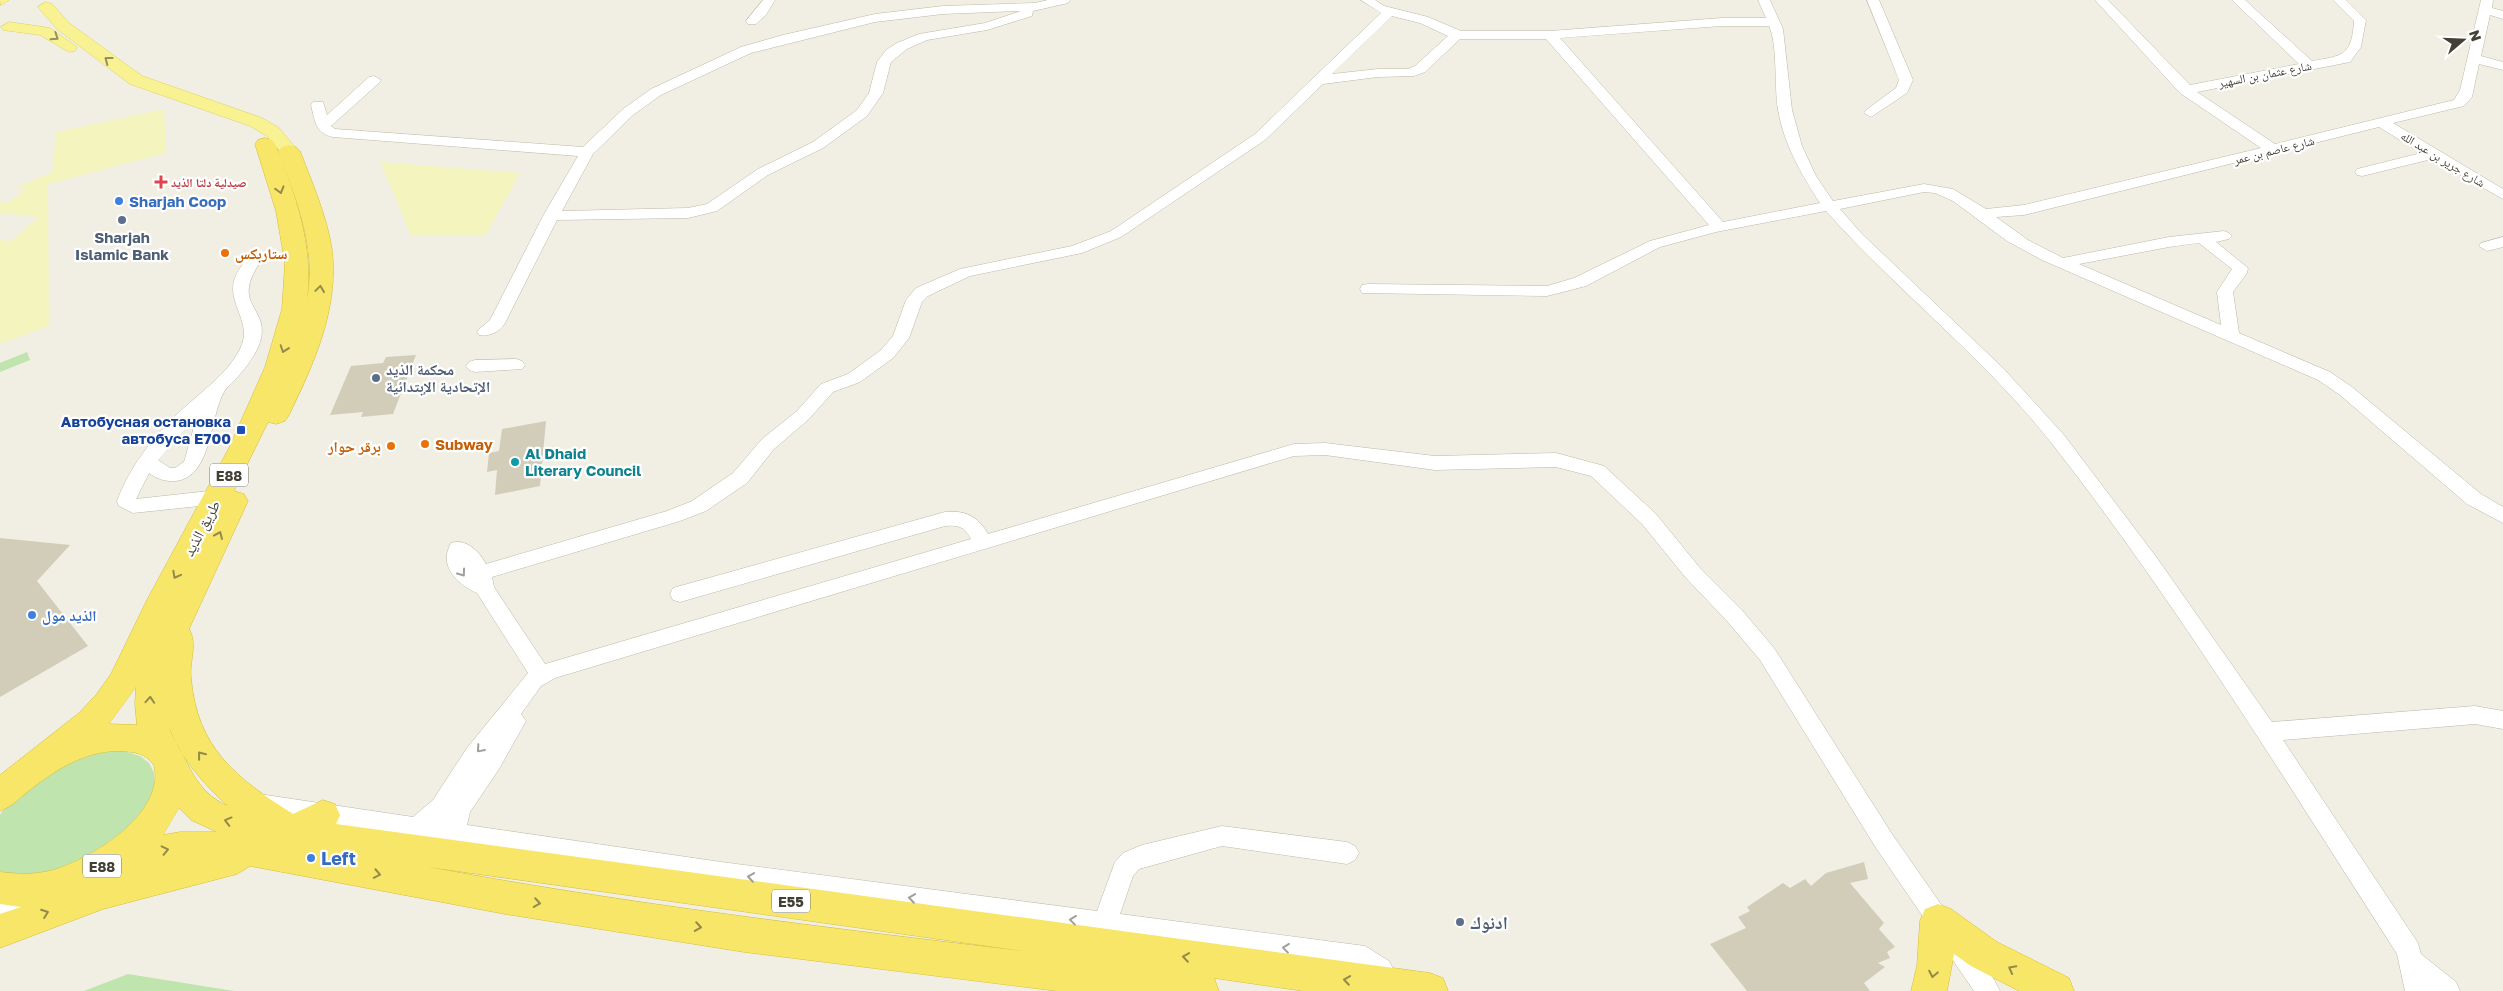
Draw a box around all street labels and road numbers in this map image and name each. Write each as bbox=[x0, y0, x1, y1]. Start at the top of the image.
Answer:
street label: شارع عثمان بن السهير bbox=[2216, 58, 2313, 92]
street label: شارع جرير بن عبد الله bbox=[2398, 128, 2488, 191]
street label: شارع عاصم بن عمر bbox=[2231, 133, 2316, 169]
road number: E88 bbox=[210, 464, 248, 486]
street label: طريق الذيد bbox=[179, 497, 225, 560]
road number: E88 bbox=[83, 854, 121, 878]
road number: E55 bbox=[772, 889, 810, 912]

